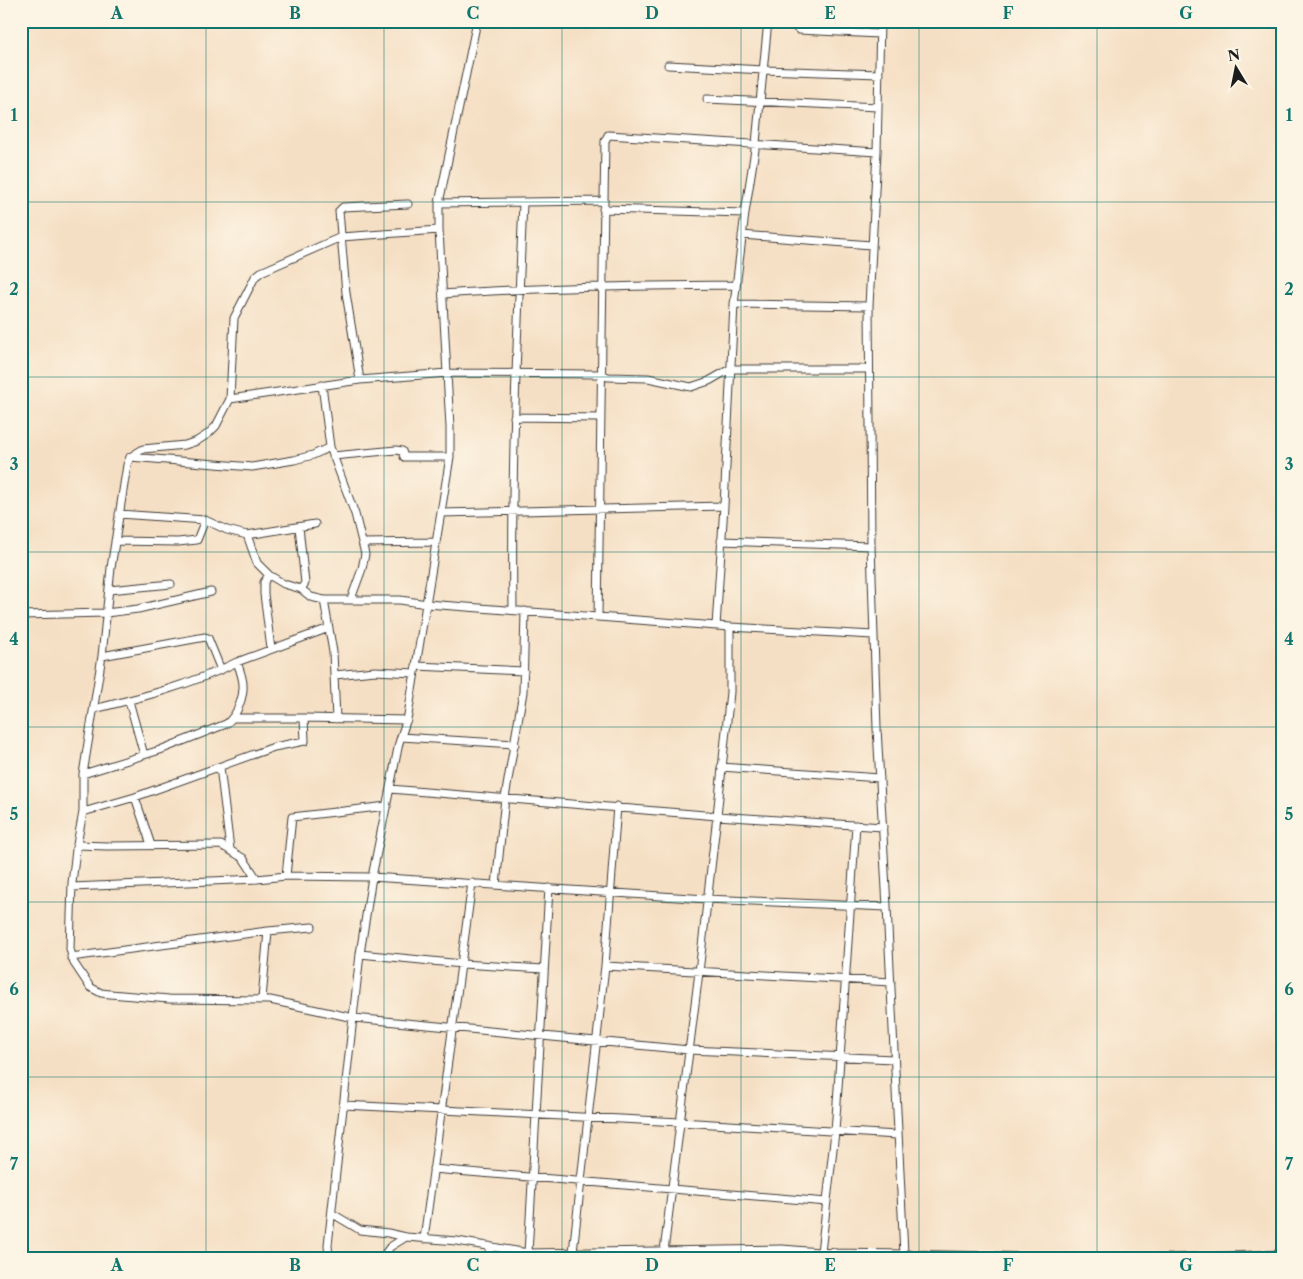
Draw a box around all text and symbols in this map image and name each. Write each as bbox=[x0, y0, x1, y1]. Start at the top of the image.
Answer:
text: A bbox=[110, 3, 124, 23]
text: B bbox=[289, 3, 301, 23]
text: C bbox=[467, 3, 479, 23]
text: D bbox=[645, 3, 659, 23]
text: E bbox=[824, 3, 836, 23]
text: F bbox=[1003, 3, 1014, 23]
text: G bbox=[1179, 3, 1193, 23]
north arrow bbox=[1210, 42, 1260, 92]
text: N bbox=[1226, 45, 1241, 65]
text: 1 bbox=[10, 105, 18, 125]
text: 1 bbox=[1285, 105, 1293, 125]
text: 2 bbox=[9, 279, 19, 299]
text: 2 bbox=[1284, 279, 1294, 299]
text: 3 bbox=[9, 454, 19, 474]
text: 3 bbox=[1284, 454, 1294, 474]
text: 4 bbox=[9, 629, 19, 649]
text: 4 bbox=[1284, 629, 1294, 649]
text: 5 bbox=[10, 804, 19, 824]
text: 5 bbox=[1285, 804, 1294, 824]
text: 6 bbox=[9, 979, 19, 999]
text: 6 bbox=[1284, 979, 1294, 999]
text: 7 bbox=[10, 1154, 19, 1174]
text: 7 bbox=[1285, 1154, 1294, 1174]
text: A bbox=[110, 1255, 124, 1275]
text: B bbox=[289, 1255, 301, 1275]
text: C bbox=[467, 1255, 479, 1275]
text: D bbox=[645, 1255, 659, 1275]
text: E bbox=[824, 1255, 836, 1275]
text: F bbox=[1003, 1255, 1014, 1275]
text: G bbox=[1179, 1255, 1193, 1275]

